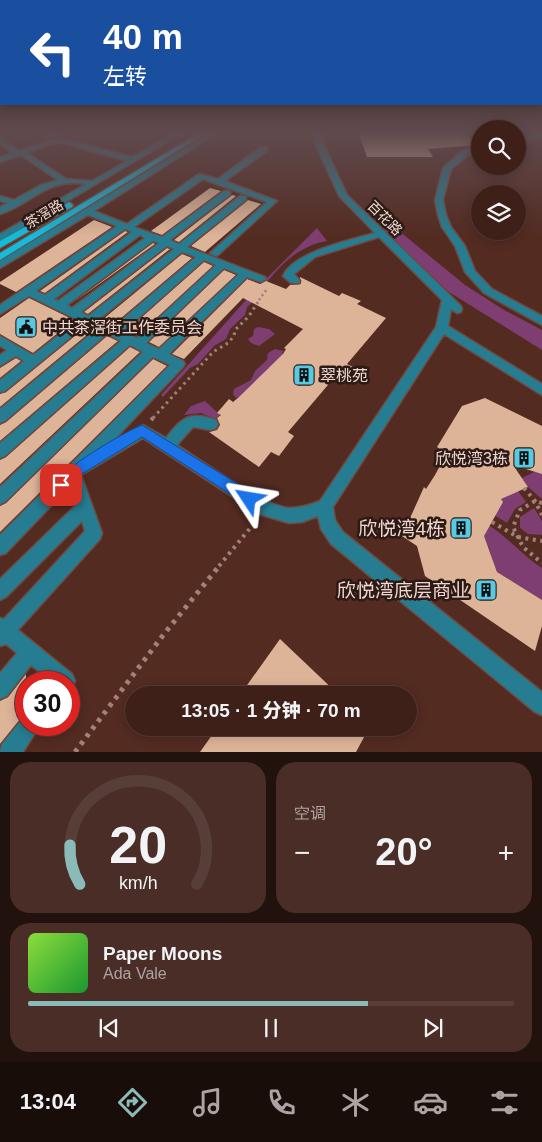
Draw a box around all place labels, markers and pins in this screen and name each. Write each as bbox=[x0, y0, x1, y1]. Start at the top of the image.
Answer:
public building icon: 中共茶滘街工作委员会 bbox=[14, 315, 38, 339]
place label: 中共茶滘街工作委员会 bbox=[42, 319, 202, 336]
building icon: 翠桃苑 bbox=[292, 363, 316, 387]
place label: 翠桃苑 bbox=[320, 367, 368, 384]
building icon: 欣悦湾3栋 bbox=[512, 446, 536, 470]
place label: 欣悦湾3栋 bbox=[435, 450, 508, 467]
pin bbox=[40, 464, 82, 506]
building icon: 欣悦湾4栋 bbox=[449, 516, 473, 540]
place label: 欣悦湾4栋 bbox=[358, 518, 445, 539]
building icon: 欣悦湾底层商业 bbox=[474, 578, 498, 602]
place label: 欣悦湾底层商业 bbox=[337, 580, 470, 601]

